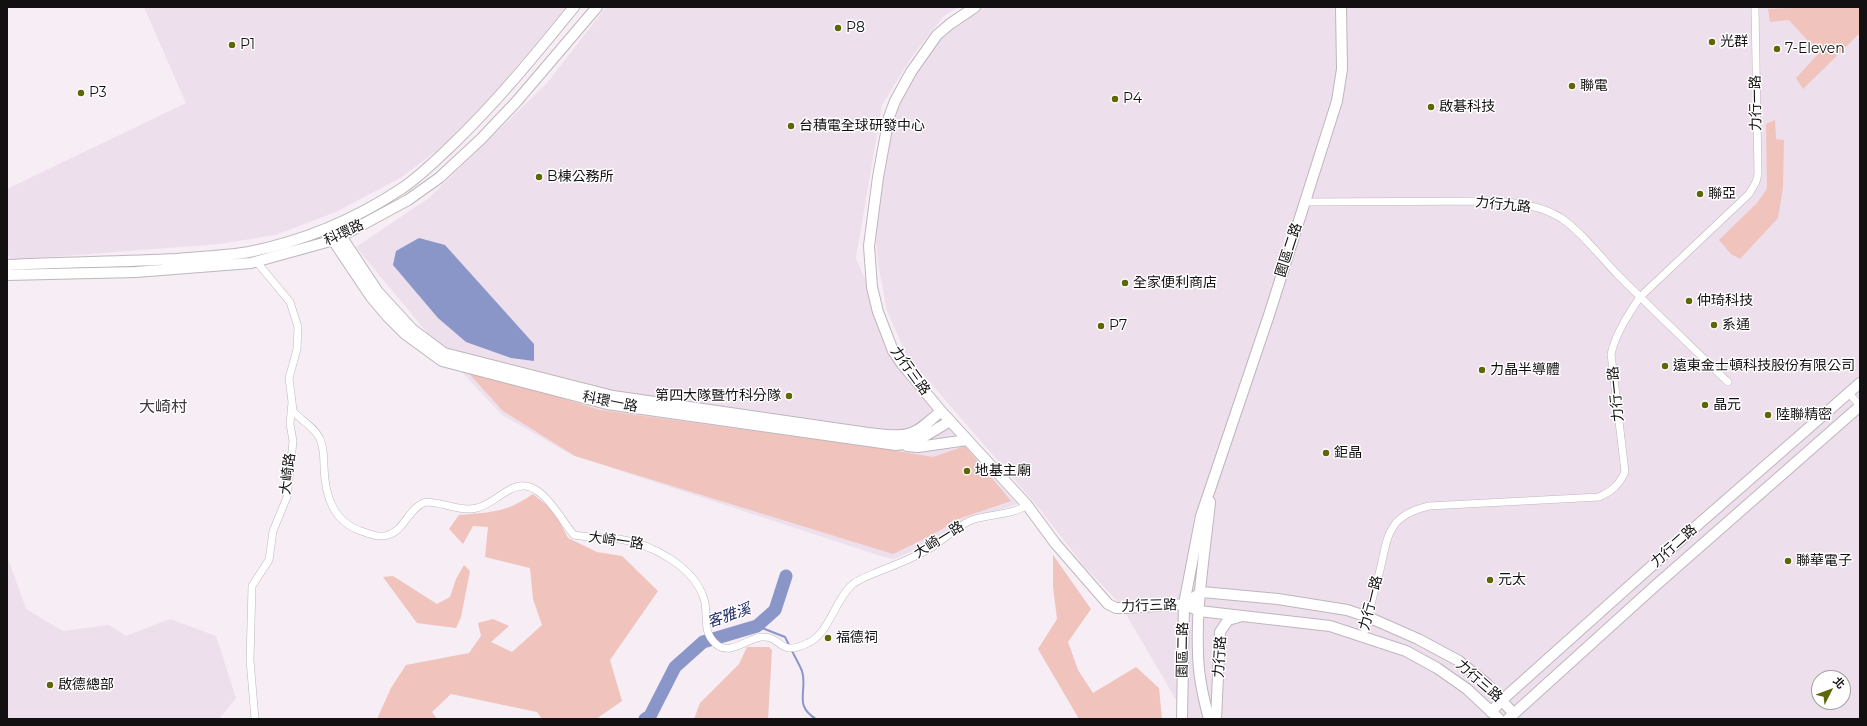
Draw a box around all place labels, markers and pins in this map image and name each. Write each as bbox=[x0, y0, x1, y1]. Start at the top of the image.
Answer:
place label: P8 bbox=[846, 20, 865, 36]
marker: P8 bbox=[833, 23, 843, 33]
place label: 光群 bbox=[1720, 34, 1748, 50]
place label: P1 bbox=[240, 37, 255, 53]
marker: 光群 bbox=[1707, 37, 1717, 47]
marker: P1 bbox=[227, 40, 237, 50]
place label: 7-Eleven bbox=[1785, 41, 1845, 57]
marker: 7-Eleven bbox=[1772, 44, 1782, 54]
place label: 聯電 bbox=[1580, 78, 1608, 94]
marker: 聯電 bbox=[1567, 81, 1577, 91]
place label: P3 bbox=[89, 85, 107, 101]
marker: P3 bbox=[76, 88, 86, 98]
place label: P4 bbox=[1123, 91, 1142, 107]
marker: P4 bbox=[1110, 94, 1120, 104]
place label: 啟碁科技 bbox=[1439, 99, 1495, 115]
marker: 啟碁科技 bbox=[1426, 102, 1436, 112]
place label: 台積電全球研發中心 bbox=[799, 118, 925, 134]
marker: 台積電全球研發中心 bbox=[786, 121, 796, 131]
place label: B棟公務所 bbox=[547, 169, 614, 185]
marker: B棟公務所 bbox=[534, 172, 544, 182]
place label: 聯亞 bbox=[1708, 186, 1736, 202]
marker: 聯亞 bbox=[1695, 189, 1705, 199]
place label: 全家便利商店 bbox=[1133, 275, 1217, 291]
marker: 全家便利商店 bbox=[1120, 278, 1130, 288]
place label: 仲琦科技 bbox=[1697, 293, 1753, 309]
marker: 仲琦科技 bbox=[1684, 296, 1694, 306]
place label: 系通 bbox=[1722, 317, 1750, 333]
place label: P7 bbox=[1109, 318, 1127, 334]
marker: 系通 bbox=[1709, 320, 1719, 330]
marker: P7 bbox=[1096, 321, 1106, 331]
place label: 遠東金士頓科技股份有限公司 bbox=[1673, 358, 1855, 374]
marker: 遠東金士頓科技股份有限公司 bbox=[1660, 361, 1670, 371]
place label: 力晶半導體 bbox=[1490, 362, 1560, 378]
marker: 力晶半導體 bbox=[1477, 365, 1487, 375]
place label: 第四大隊暨竹科分隊 bbox=[655, 388, 781, 404]
marker: 第四大隊暨竹科分隊 bbox=[784, 391, 794, 401]
place label: 晶元 bbox=[1713, 397, 1741, 413]
marker: 晶元 bbox=[1700, 400, 1710, 410]
place label: 陸聯精密 bbox=[1776, 407, 1832, 423]
marker: 陸聯精密 bbox=[1763, 410, 1773, 420]
place label: 鉅晶 bbox=[1334, 445, 1362, 461]
marker: 鉅晶 bbox=[1321, 448, 1331, 458]
place label: 地基主廟 bbox=[975, 463, 1031, 479]
marker: 地基主廟 bbox=[962, 466, 972, 476]
place label: 聯華電子 bbox=[1796, 553, 1852, 569]
marker: 聯華電子 bbox=[1783, 556, 1793, 566]
place label: 元太 bbox=[1498, 572, 1526, 588]
marker: 元太 bbox=[1485, 575, 1495, 585]
place label: 福德祠 bbox=[836, 630, 878, 646]
marker: 福德祠 bbox=[823, 633, 833, 643]
place label: 啟德總部 bbox=[58, 677, 114, 693]
marker: 啟德總部 bbox=[45, 680, 55, 690]

